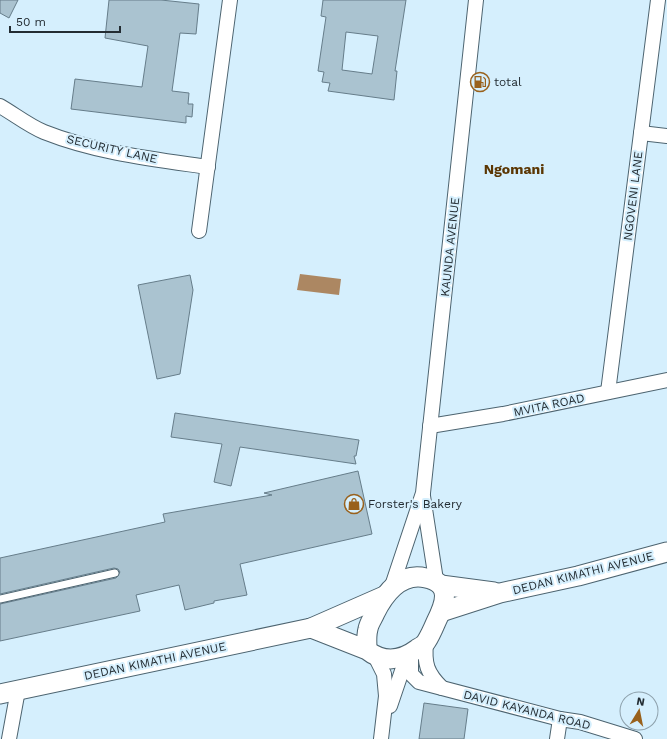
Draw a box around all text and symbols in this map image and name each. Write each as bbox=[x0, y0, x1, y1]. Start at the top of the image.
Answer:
scale bar bbox=[10, 8, 120, 34]
text: 50 m bbox=[16, 15, 46, 29]
fuel station icon: total bbox=[469, 71, 491, 93]
place label: total bbox=[494, 75, 522, 89]
street label: SECURITY LANE bbox=[65, 132, 159, 166]
street label: NGOVENI LANE bbox=[621, 150, 645, 241]
district label: Ngomani bbox=[484, 161, 544, 177]
street label: KAUNDA AVENUE bbox=[438, 196, 462, 297]
street label: MVITA ROAD bbox=[512, 391, 586, 419]
shop icon: Forster's Bakery bbox=[343, 493, 365, 515]
place label: Forster's Bakery bbox=[368, 497, 463, 511]
street label: DEDAN KIMATHI AVENUE bbox=[511, 549, 655, 597]
street label: DEDAN KIMATHI AVENUE bbox=[83, 639, 228, 683]
street label: DAVID KAYANDA ROAD bbox=[462, 687, 592, 733]
north arrow bbox=[619, 691, 659, 731]
text: N bbox=[636, 695, 646, 709]

